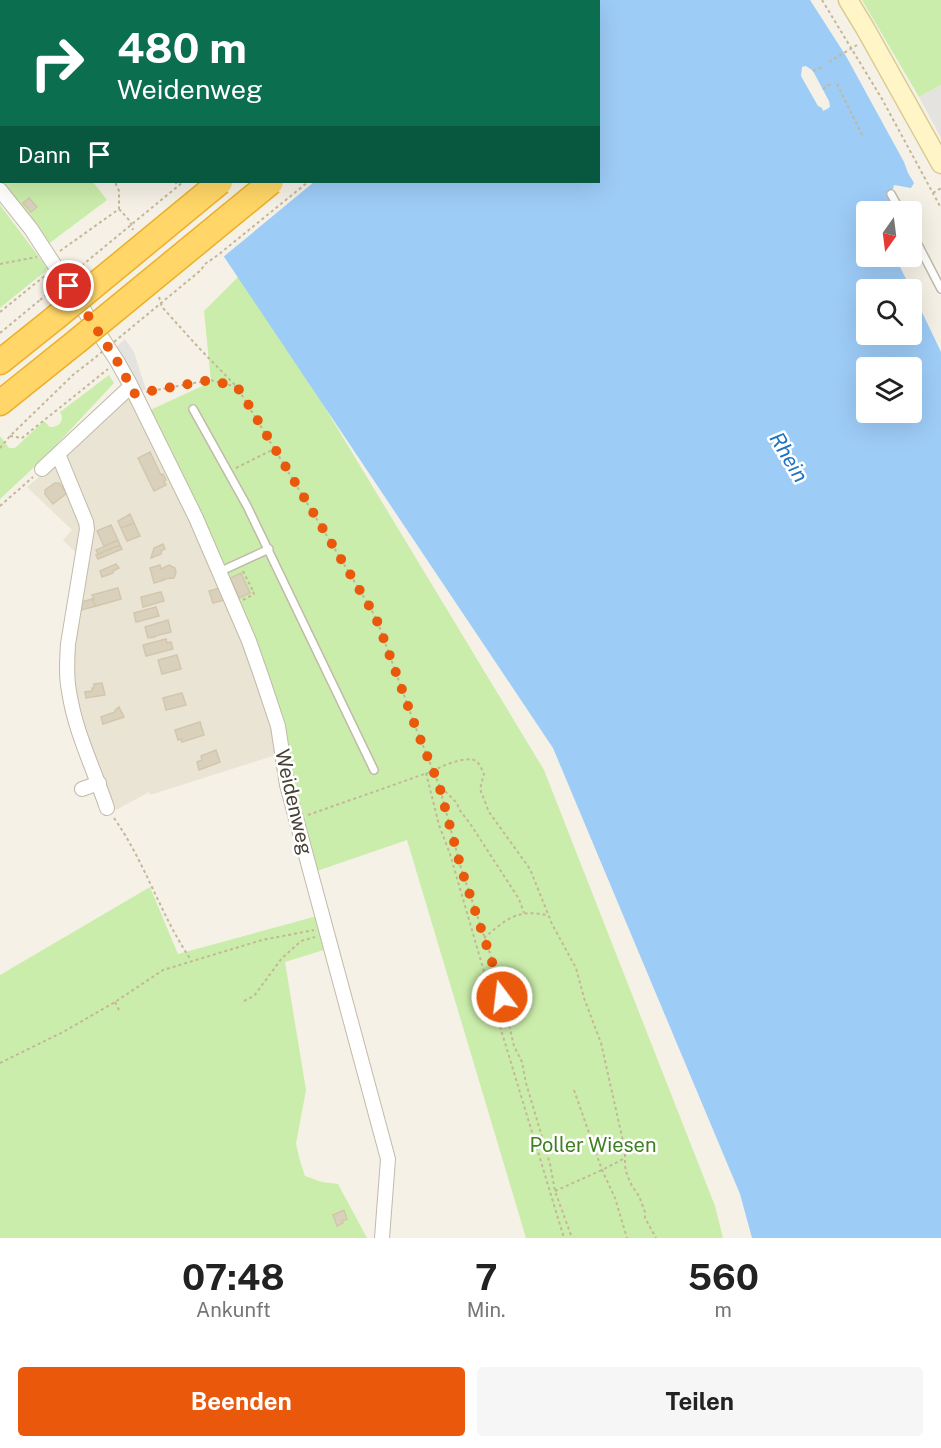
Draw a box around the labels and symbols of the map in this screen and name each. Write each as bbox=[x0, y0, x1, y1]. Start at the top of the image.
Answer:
north arrow bbox=[856, 201, 922, 267]
pin bbox=[43, 260, 94, 311]
water label: Rhein bbox=[764, 427, 814, 487]
street label: Weidenweg bbox=[270, 747, 318, 857]
position arrow bbox=[470, 965, 534, 1029]
park label: Poller Wiesen bbox=[529, 1133, 657, 1157]

